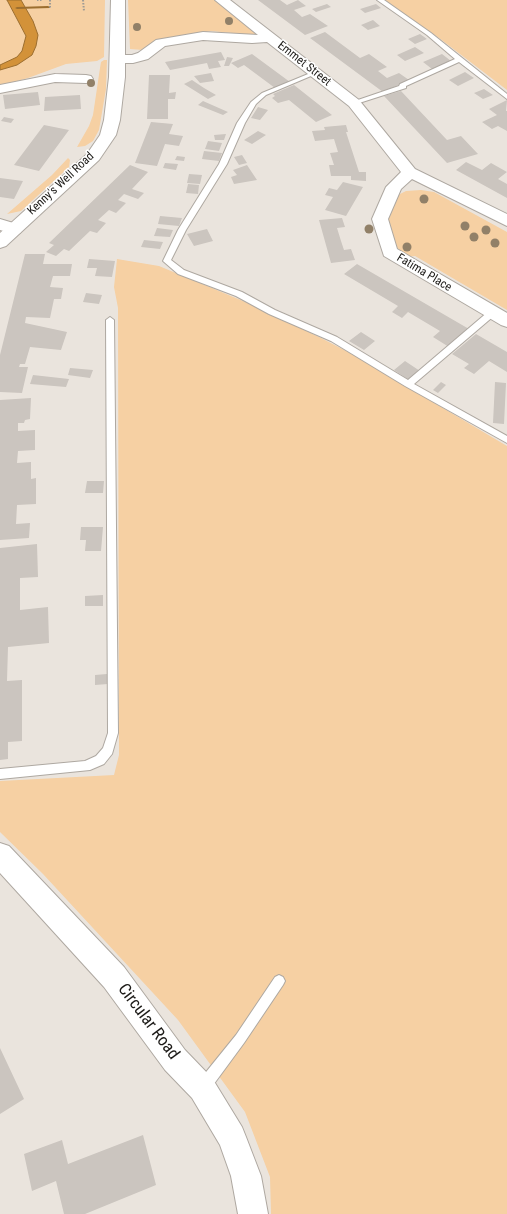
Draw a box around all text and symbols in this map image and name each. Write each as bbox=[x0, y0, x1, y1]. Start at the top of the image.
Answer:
street label: Emmet Street bbox=[274, 39, 334, 89]
street label: Kenny's Well Road bbox=[25, 150, 97, 218]
street label: Fatima Place bbox=[394, 251, 454, 295]
street label: Circular Road bbox=[113, 980, 183, 1064]

